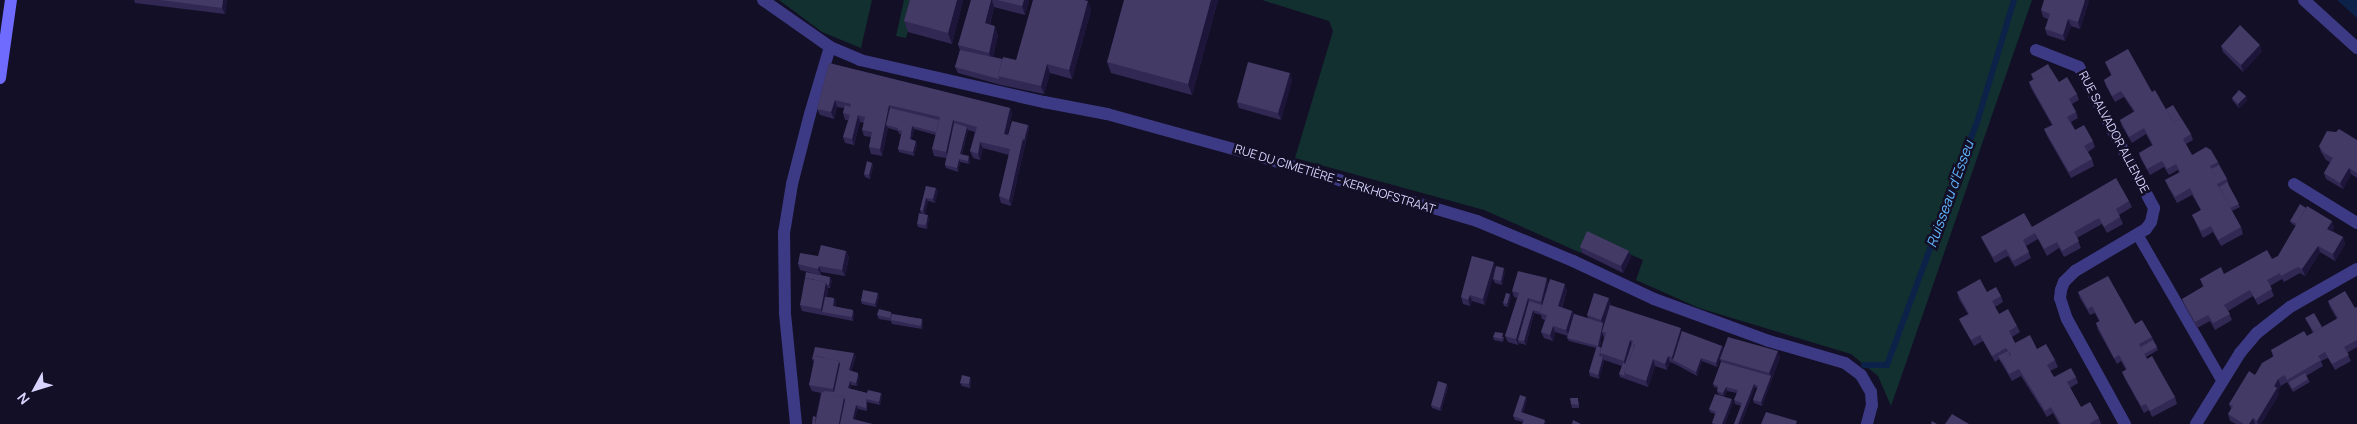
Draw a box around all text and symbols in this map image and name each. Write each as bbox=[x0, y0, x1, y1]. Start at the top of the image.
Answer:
street label: RUE SALVADOR ALLENDE bbox=[2076, 69, 2152, 195]
water label: Ruisseau d'Esseu bbox=[1923, 138, 1977, 250]
street label: RUE DU CIMETIÈRE - KERKHOFSTRAAT bbox=[1233, 142, 1437, 216]
north arrow bbox=[10, 364, 60, 414]
text: N bbox=[12, 389, 34, 409]

